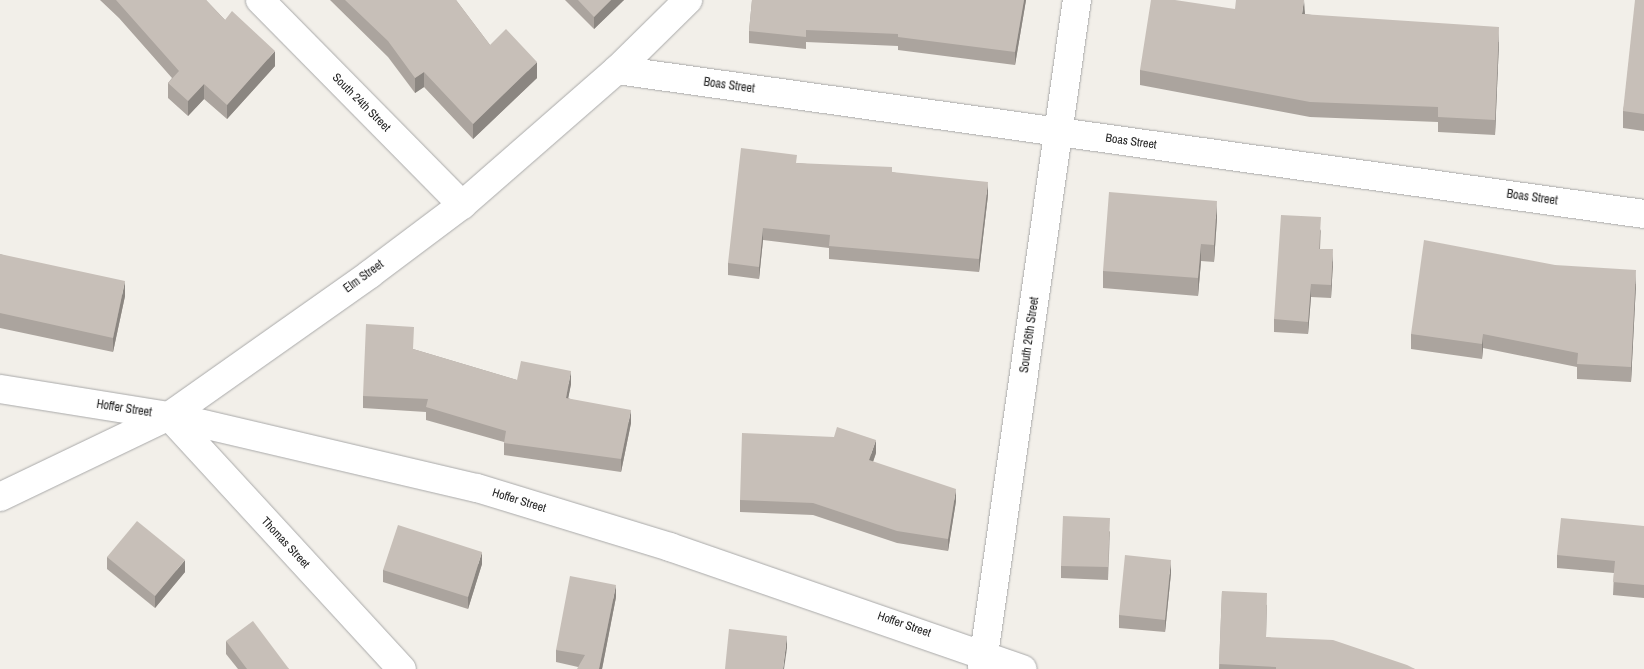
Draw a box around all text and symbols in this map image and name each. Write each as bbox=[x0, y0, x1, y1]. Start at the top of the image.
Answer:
street label: South 24th Street bbox=[329, 71, 393, 135]
street label: Boas Street bbox=[703, 75, 755, 97]
street label: Boas Street bbox=[1105, 131, 1157, 153]
street label: Boas Street bbox=[1506, 187, 1558, 209]
street label: Elm Street bbox=[341, 258, 387, 296]
street label: South 26th Street bbox=[1018, 296, 1042, 374]
street label: Hoffer Street bbox=[95, 398, 153, 420]
street label: Hoffer Street bbox=[490, 486, 548, 516]
street label: Thomas Street bbox=[258, 514, 312, 572]
street label: Hoffer Street bbox=[875, 609, 933, 641]

